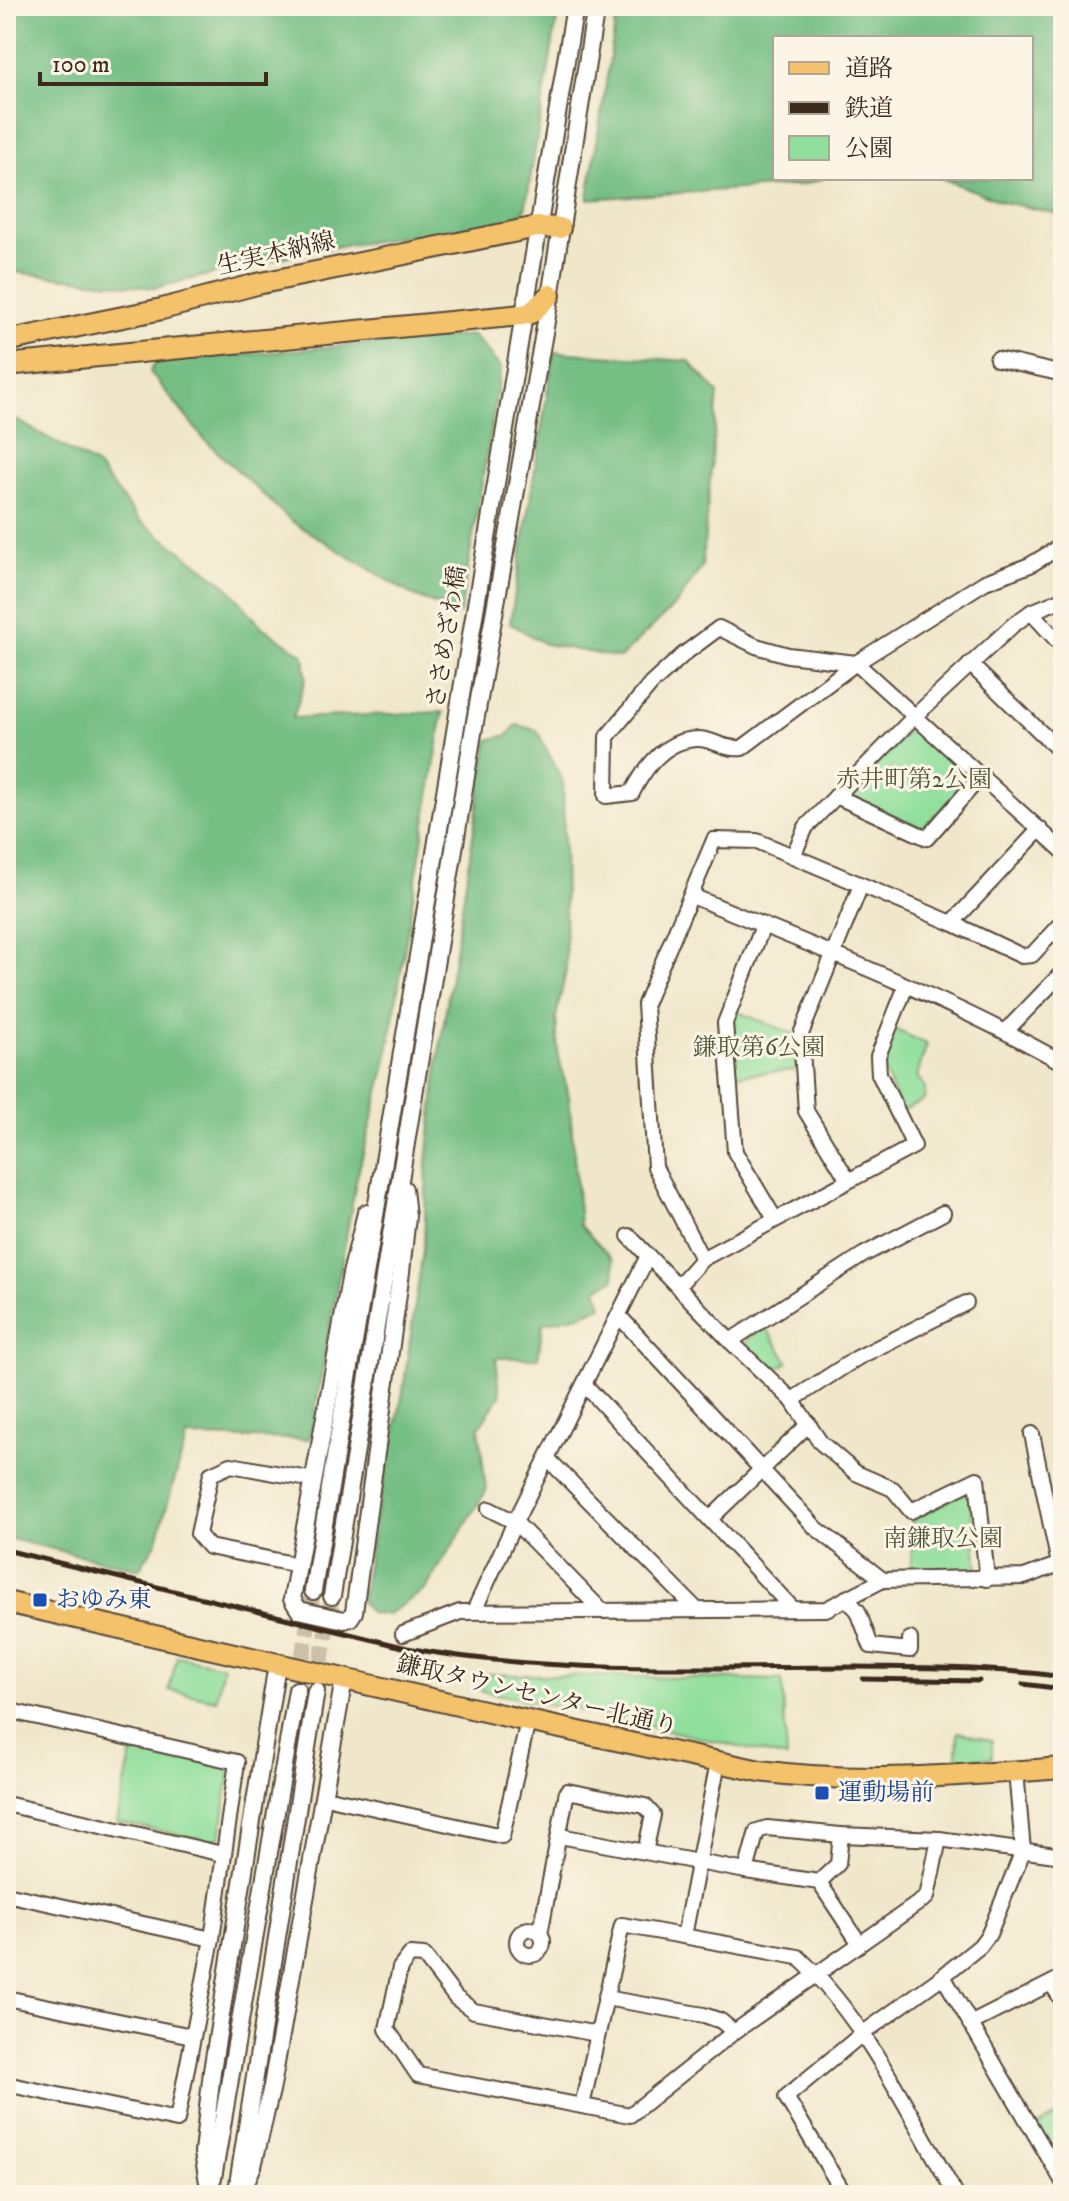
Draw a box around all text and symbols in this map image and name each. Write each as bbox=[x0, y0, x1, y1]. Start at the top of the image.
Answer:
scale bar bbox=[40, 36, 266, 86]
legend bbox=[773, 36, 1033, 180]
text: 100 m bbox=[52, 50, 110, 80]
text: 道路 bbox=[845, 54, 893, 84]
text: 鉄道 bbox=[845, 94, 893, 124]
text: 公園 bbox=[845, 134, 893, 164]
street label: 生実本納線 bbox=[214, 226, 338, 282]
street label: ささめざわ橋 bbox=[421, 564, 473, 710]
park label: 赤井町第2公園 bbox=[836, 765, 992, 795]
park label: 鎌取第6公園 bbox=[693, 1033, 825, 1063]
park label: 南鎌取公園 bbox=[883, 1524, 1003, 1554]
place label: おゆみ東 bbox=[56, 1585, 152, 1615]
marker: おゆみ東 bbox=[31, 1591, 49, 1609]
street label: 鎌取タウンセンター北通り bbox=[394, 1649, 680, 1743]
place label: 運動場前 bbox=[838, 1778, 934, 1808]
marker: 運動場前 bbox=[813, 1784, 831, 1802]

